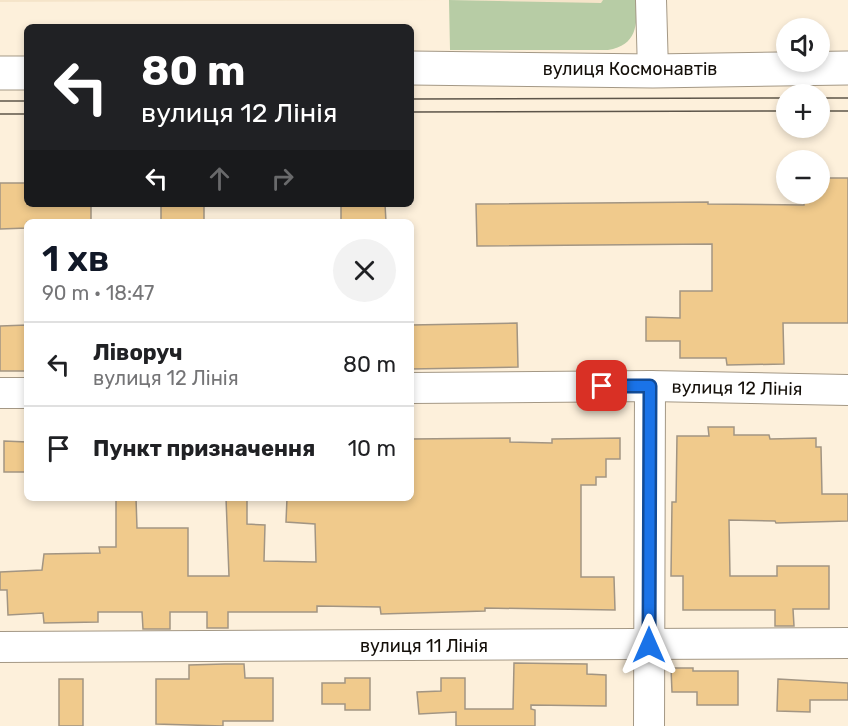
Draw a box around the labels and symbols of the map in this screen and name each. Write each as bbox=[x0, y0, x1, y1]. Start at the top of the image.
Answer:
street label: вулиця Космонавтів bbox=[543, 58, 717, 80]
pin bbox=[576, 360, 627, 411]
street label: вулиця 12 Лінія bbox=[671, 376, 803, 400]
position arrow bbox=[617, 613, 681, 677]
street label: вулиця 11 Лінія bbox=[360, 635, 488, 657]

